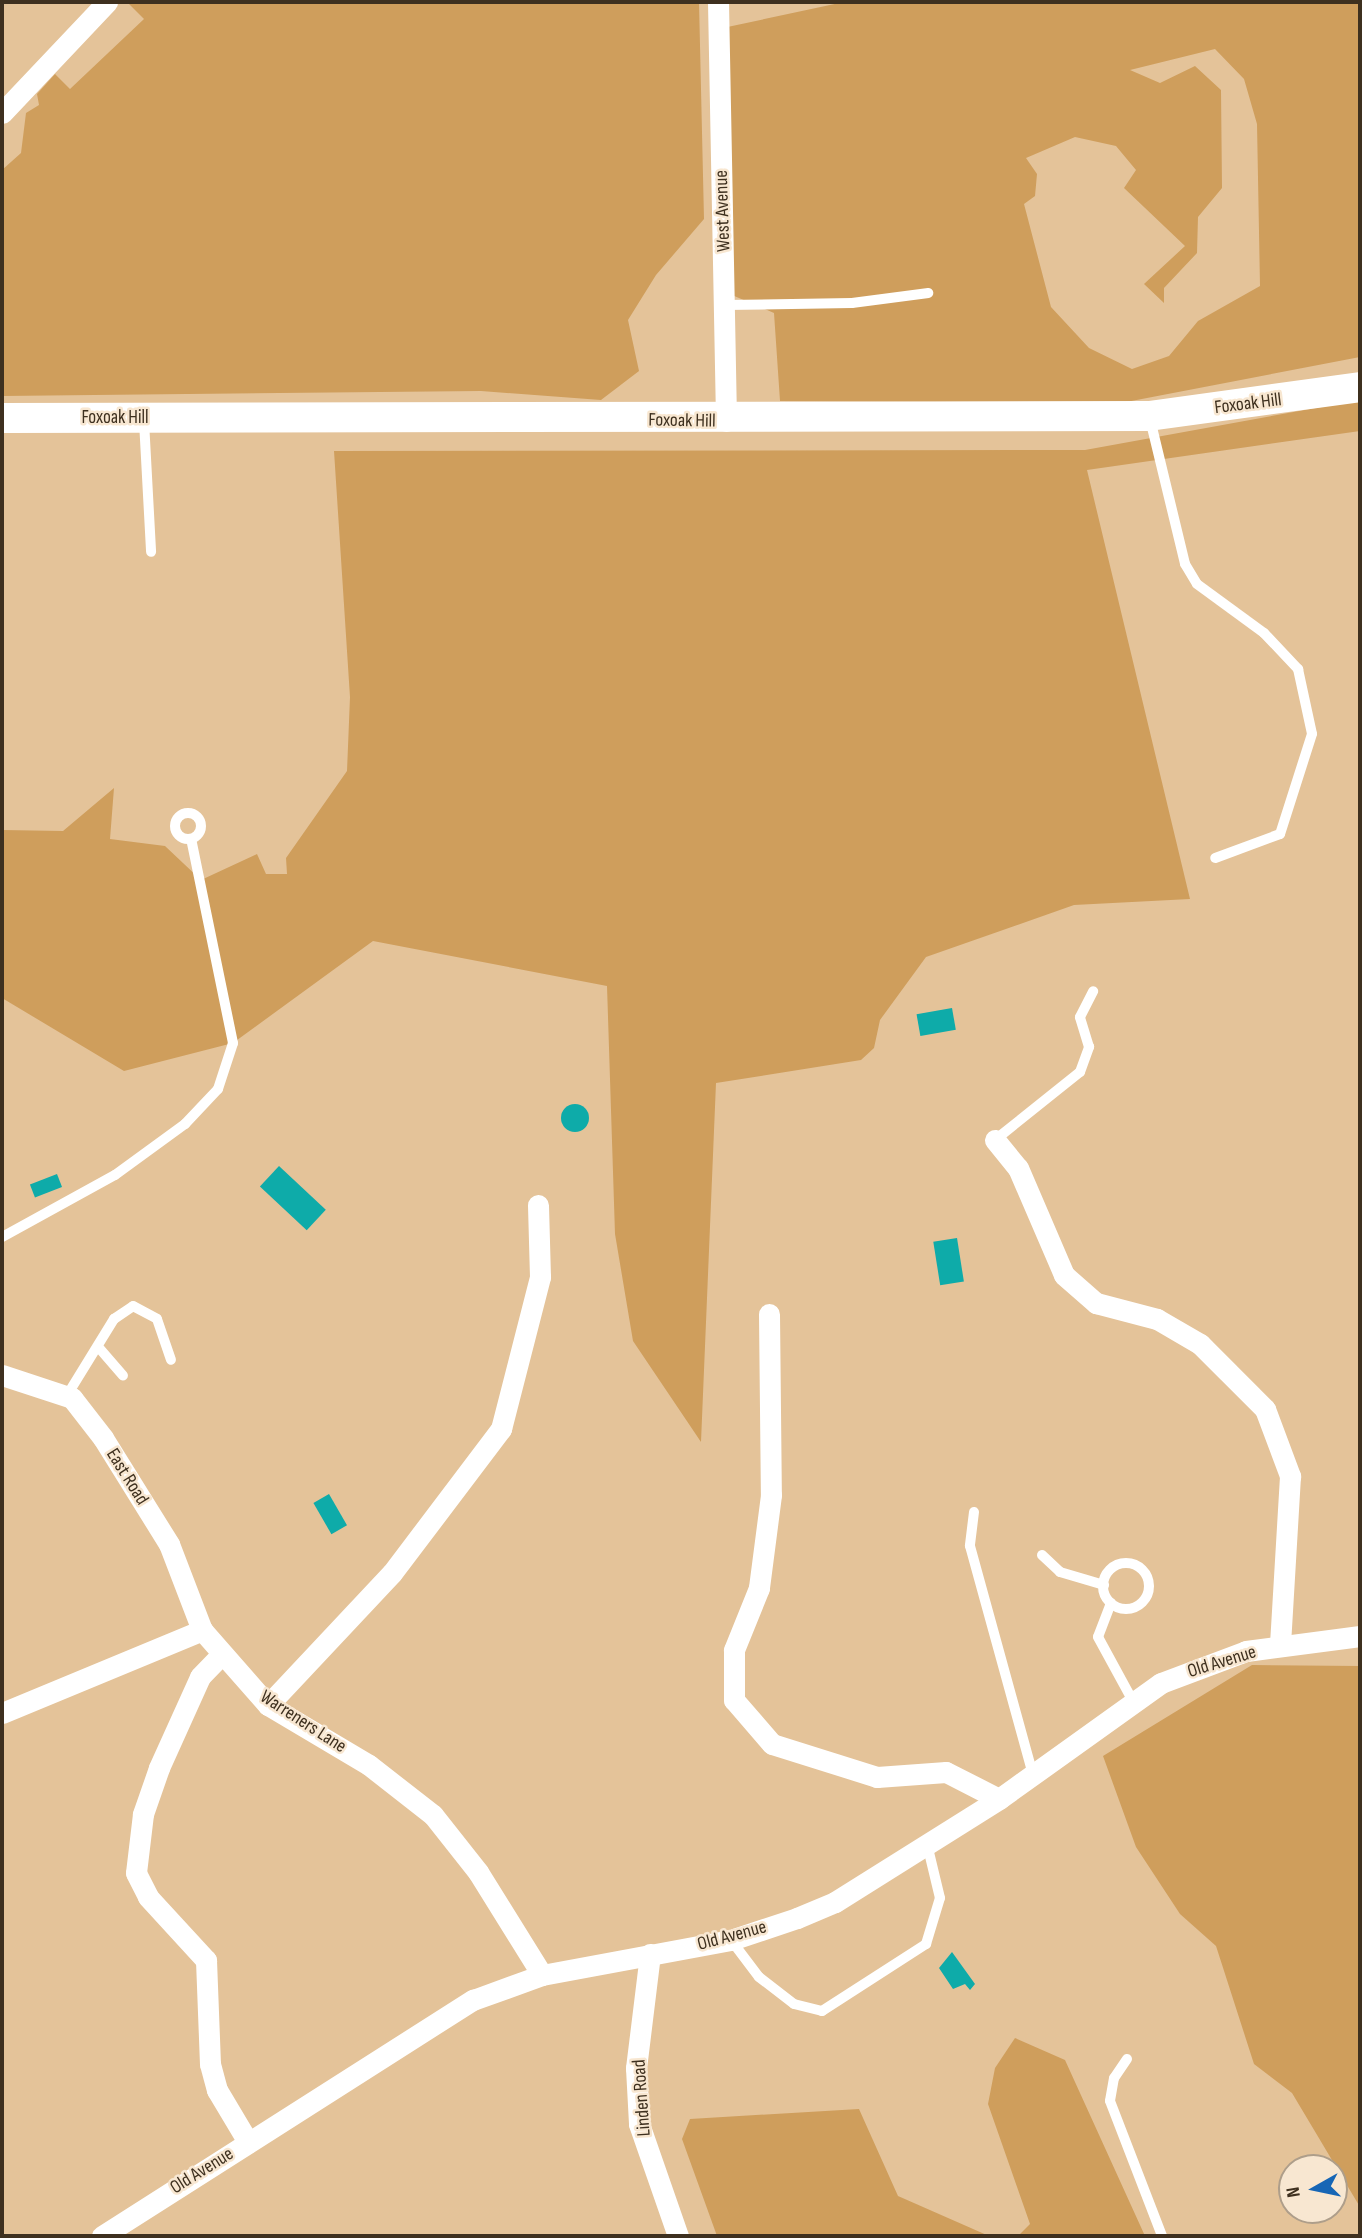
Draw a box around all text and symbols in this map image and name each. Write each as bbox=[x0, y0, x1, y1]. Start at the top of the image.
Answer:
street label: West Avenue bbox=[710, 170, 736, 252]
street label: Foxoak Hill bbox=[1213, 389, 1283, 419]
street label: Foxoak Hill bbox=[81, 407, 149, 429]
street label: Foxoak Hill bbox=[648, 409, 716, 433]
street label: East Road bbox=[101, 1445, 153, 1509]
street label: Old Avenue bbox=[1185, 1641, 1259, 1683]
street label: Warreners Lane bbox=[256, 1686, 350, 1758]
street label: Old Avenue bbox=[695, 1916, 769, 1956]
street label: Linden Road bbox=[628, 2059, 656, 2137]
street label: Old Avenue bbox=[166, 2143, 238, 2199]
north arrow bbox=[1278, 2154, 1348, 2224]
text: N bbox=[1282, 2185, 1306, 2199]

